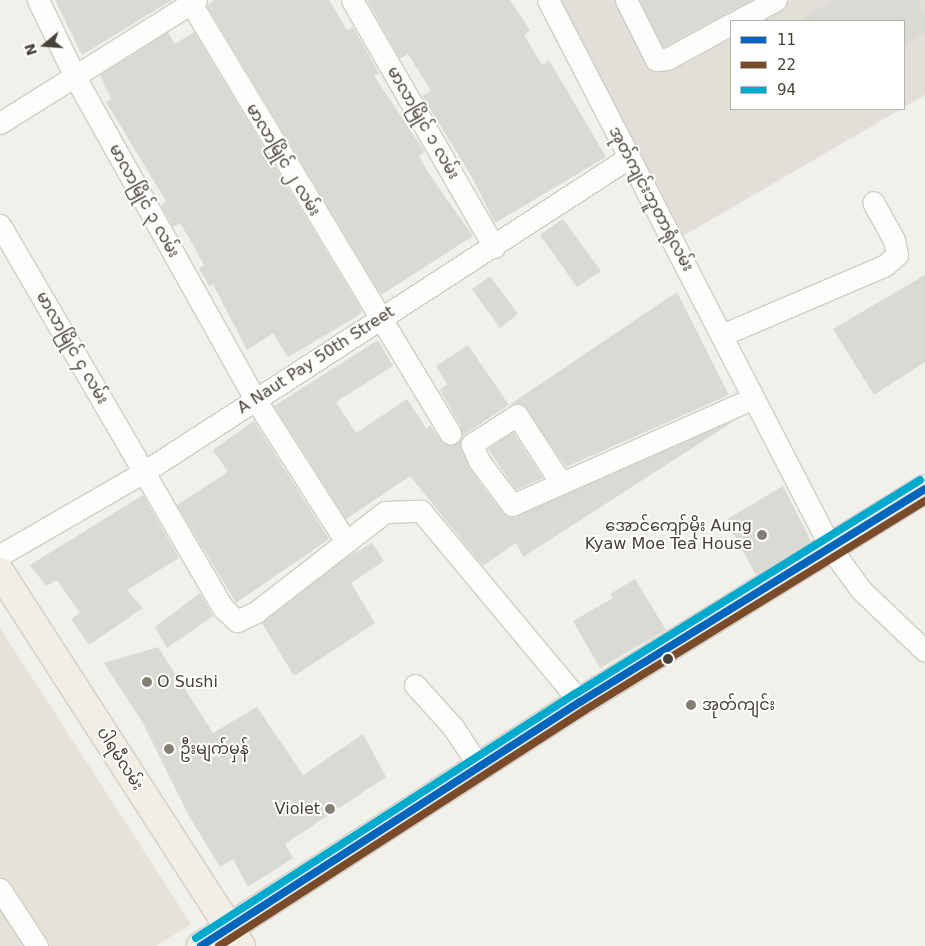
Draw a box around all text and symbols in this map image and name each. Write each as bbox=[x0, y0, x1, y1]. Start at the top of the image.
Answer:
north arrow bbox=[20, 20, 70, 70]
legend bbox=[730, 20, 905, 110]
text: 11 bbox=[777, 31, 796, 49]
text: N bbox=[21, 42, 40, 58]
text: 22 bbox=[777, 56, 796, 74]
street label: မာလာမြိုင် ၁ လမ်း bbox=[383, 63, 463, 183]
text: 94 bbox=[777, 81, 796, 99]
street label: မာလာမြိုင် ၂ လမ်း bbox=[242, 100, 324, 220]
street label: အုတ်ကျင်းဘူတာရုံလမ်း bbox=[605, 123, 697, 275]
street label: မာလာမြိုင် ၃ လမ်း bbox=[105, 141, 183, 261]
street label: မာလာမြိုင် ၄ လမ်း bbox=[32, 288, 112, 408]
street label: A Naut Pay 50th Street bbox=[234, 302, 398, 418]
place label: အောင်ကျော်မိုး Aung Kyaw Moe Tea House bbox=[585, 516, 752, 554]
marker: အောင်ကျော်မိုး Aung Kyaw Moe Tea House bbox=[756, 529, 768, 541]
unlabelled marker bbox=[663, 654, 673, 664]
place label: O Sushi bbox=[157, 672, 218, 692]
marker: O Sushi bbox=[141, 676, 153, 688]
place label: အုတ်ကျင်း bbox=[702, 695, 775, 715]
marker: အုတ်ကျင်း bbox=[684, 698, 698, 712]
street label: ပါရမီလမ်း bbox=[93, 724, 147, 794]
place label: ဦးမျက်မှန် bbox=[180, 739, 249, 759]
marker: ဦးမျက်မှန် bbox=[162, 742, 176, 756]
place label: Violet bbox=[275, 799, 320, 819]
marker: Violet bbox=[324, 803, 336, 815]

